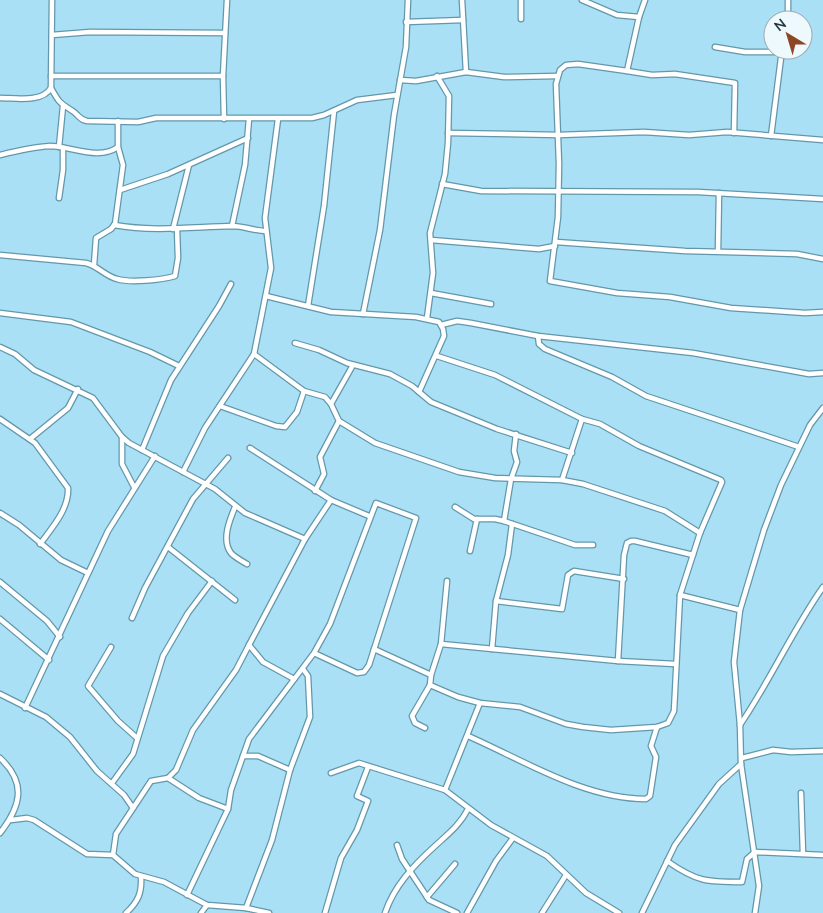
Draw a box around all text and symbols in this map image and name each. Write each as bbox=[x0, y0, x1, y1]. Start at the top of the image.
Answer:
north arrow bbox=[763, 10, 813, 60]
text: N bbox=[770, 14, 790, 36]

